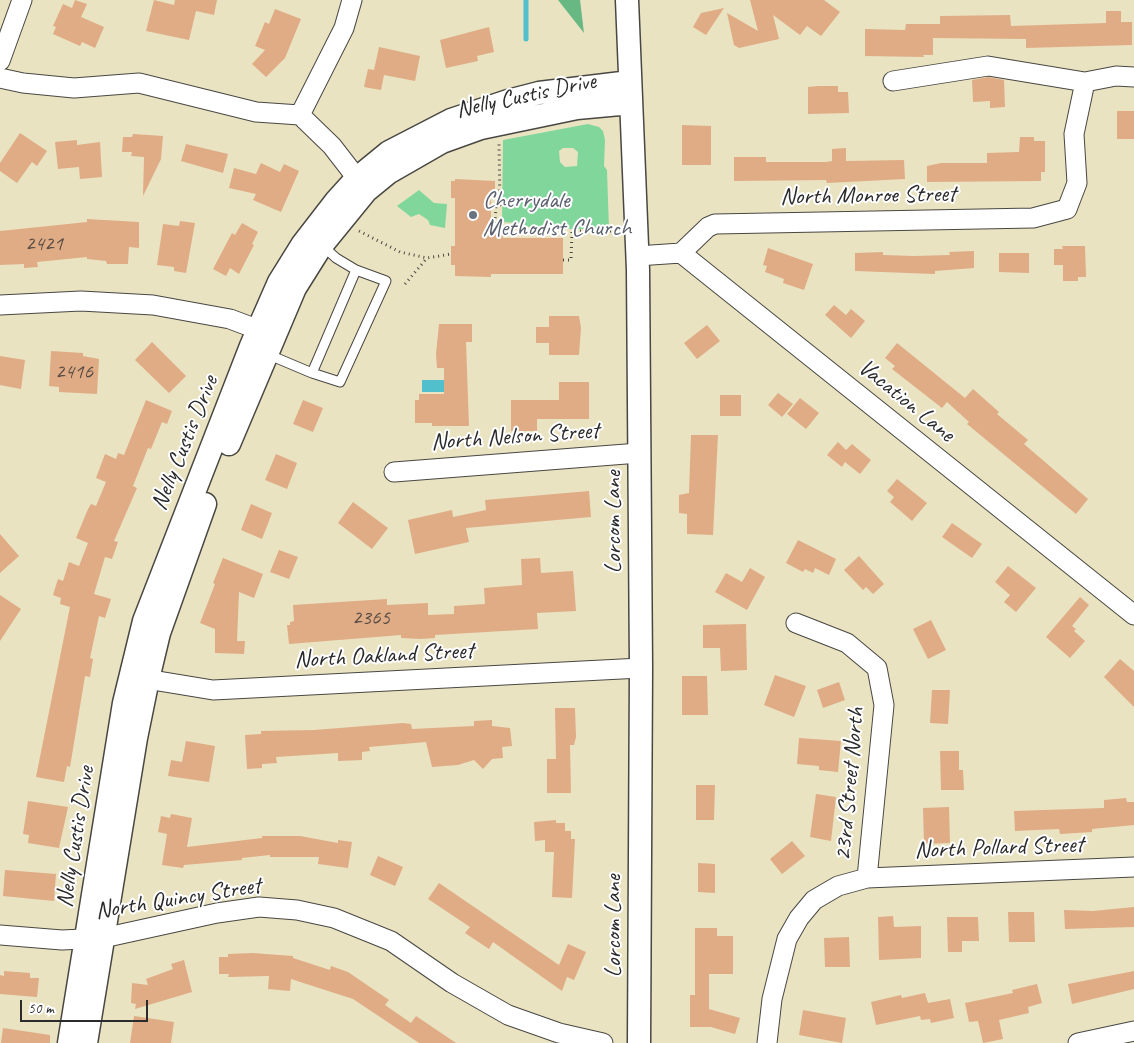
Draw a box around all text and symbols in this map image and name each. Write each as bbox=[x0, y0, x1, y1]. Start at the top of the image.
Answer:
street label: Nelly Custis Drive bbox=[453, 67, 599, 125]
street label: North Monroe Street bbox=[780, 180, 956, 212]
place label: Cherrydale Methodist Church bbox=[483, 187, 631, 243]
marker: Cherrydale Methodist Church bbox=[467, 209, 479, 221]
house number: 2421 bbox=[25, 231, 63, 257]
street label: Vacation Lane bbox=[852, 353, 960, 449]
house number: 2416 bbox=[55, 359, 93, 385]
street label: Nelly Custis Drive bbox=[145, 372, 225, 514]
street label: North Nelson Street bbox=[430, 417, 600, 457]
street label: Lorcom Lane bbox=[600, 471, 628, 573]
house number: 2365 bbox=[352, 605, 390, 631]
street label: North Oakland Street bbox=[294, 637, 474, 675]
street label: 23rd Street North bbox=[829, 706, 871, 862]
street label: Nelly Custis Drive bbox=[51, 764, 101, 910]
street label: North Pollard Street bbox=[914, 831, 1084, 865]
street label: North Quincy Street bbox=[93, 872, 263, 926]
street label: Lorcom Lane bbox=[600, 875, 628, 977]
scale bar bbox=[22, 990, 150, 1022]
text: 50 m bbox=[28, 999, 54, 1018]

